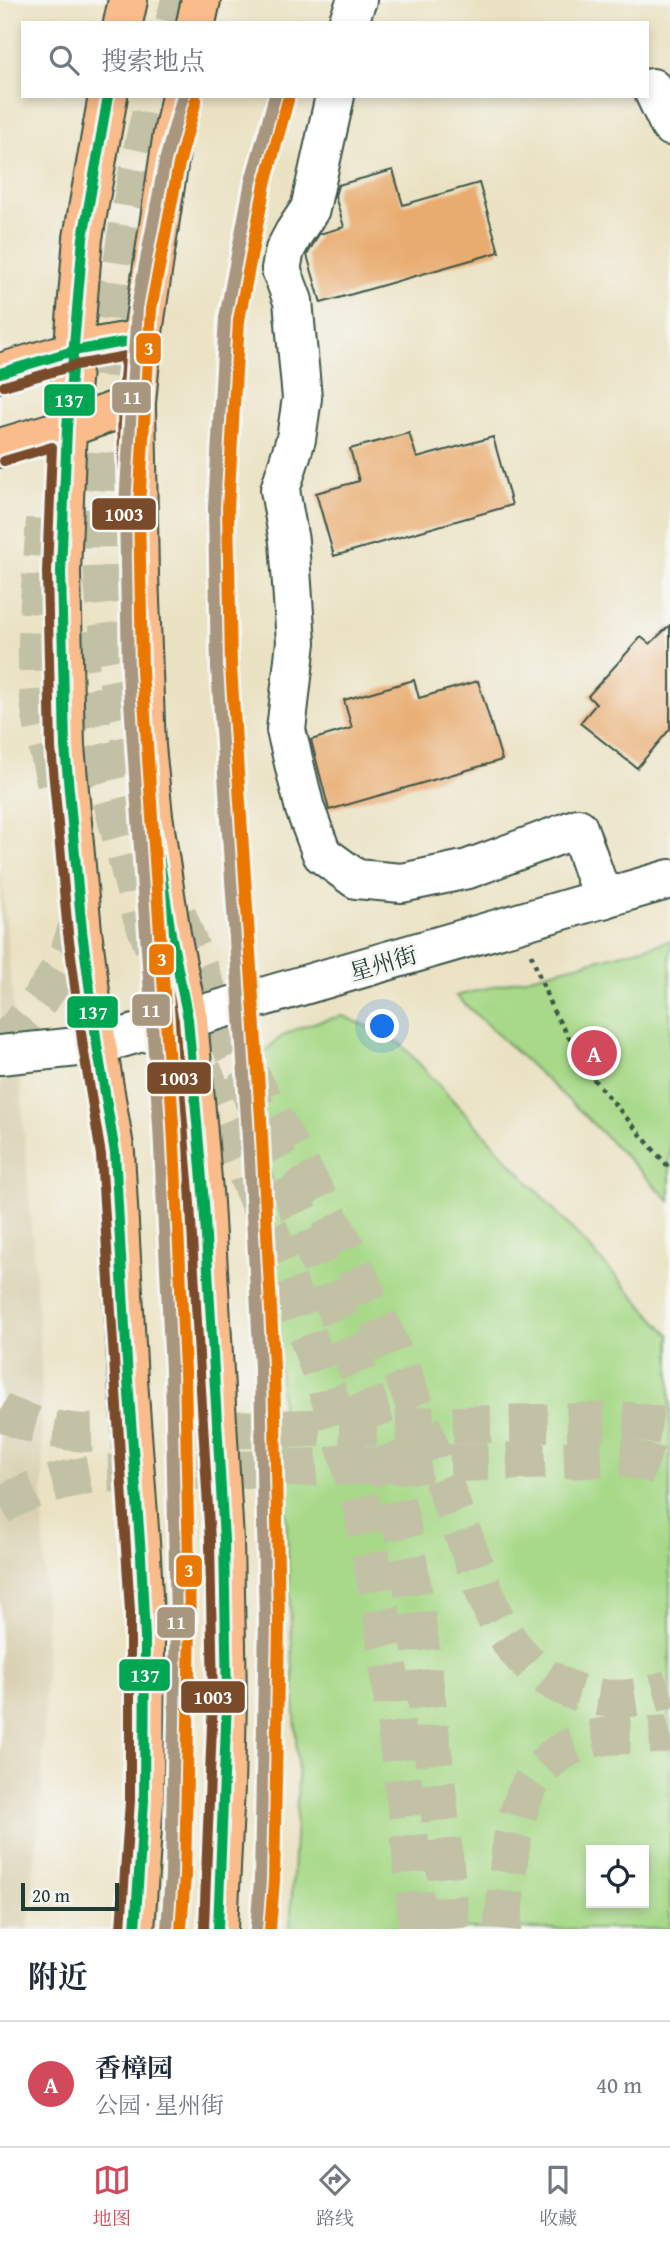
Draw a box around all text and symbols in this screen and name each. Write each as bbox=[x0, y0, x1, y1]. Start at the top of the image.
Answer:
search box bbox=[21, 21, 649, 98]
icon: search bbox=[45, 41, 83, 79]
text: 搜索地点 bbox=[101, 41, 205, 80]
line badge: 3 bbox=[135, 332, 162, 365]
text: 3 bbox=[144, 334, 154, 362]
line badge: 11 bbox=[111, 381, 152, 414]
line badge: 137 bbox=[43, 383, 96, 417]
text: 11 bbox=[122, 383, 142, 411]
text: 137 bbox=[54, 386, 84, 414]
line badge: 1003 bbox=[91, 497, 157, 531]
text: 1003 bbox=[104, 500, 144, 528]
street label: 星州街 bbox=[345, 938, 421, 988]
line badge: 3 bbox=[148, 943, 175, 976]
text: 3 bbox=[157, 945, 167, 973]
line badge: 11 bbox=[131, 993, 171, 1027]
line badge: 137 bbox=[66, 995, 119, 1029]
text: 11 bbox=[141, 996, 161, 1024]
text: 137 bbox=[78, 998, 108, 1026]
your location bbox=[365, 1009, 399, 1043]
pin: A bbox=[571, 1027, 617, 1079]
line badge: 1003 bbox=[146, 1061, 212, 1095]
text: 1003 bbox=[159, 1064, 199, 1092]
line badge: 3 bbox=[175, 1554, 203, 1588]
text: 3 bbox=[184, 1556, 194, 1584]
line badge: 11 bbox=[156, 1606, 196, 1639]
text: 11 bbox=[166, 1608, 186, 1636]
line badge: 137 bbox=[118, 1658, 171, 1692]
text: 137 bbox=[130, 1661, 160, 1689]
line badge: 1003 bbox=[180, 1680, 246, 1714]
text: 1003 bbox=[193, 1683, 233, 1711]
map controls bbox=[586, 1845, 649, 1908]
button: locate bbox=[586, 1845, 649, 1908]
scale bar bbox=[21, 1880, 119, 1912]
text: 20 m bbox=[32, 1881, 70, 1909]
text: 附近 bbox=[28, 1954, 88, 1998]
text: 香樟园 bbox=[95, 2048, 173, 2087]
text: A bbox=[44, 2068, 58, 2101]
text: 40 m bbox=[596, 2068, 642, 2101]
text: 公园 · 星州街 bbox=[95, 2088, 224, 2121]
tab: 地图 bbox=[93, 2161, 131, 2232]
tab: 路线 bbox=[316, 2161, 354, 2232]
tab: 收藏 bbox=[539, 2161, 577, 2232]

